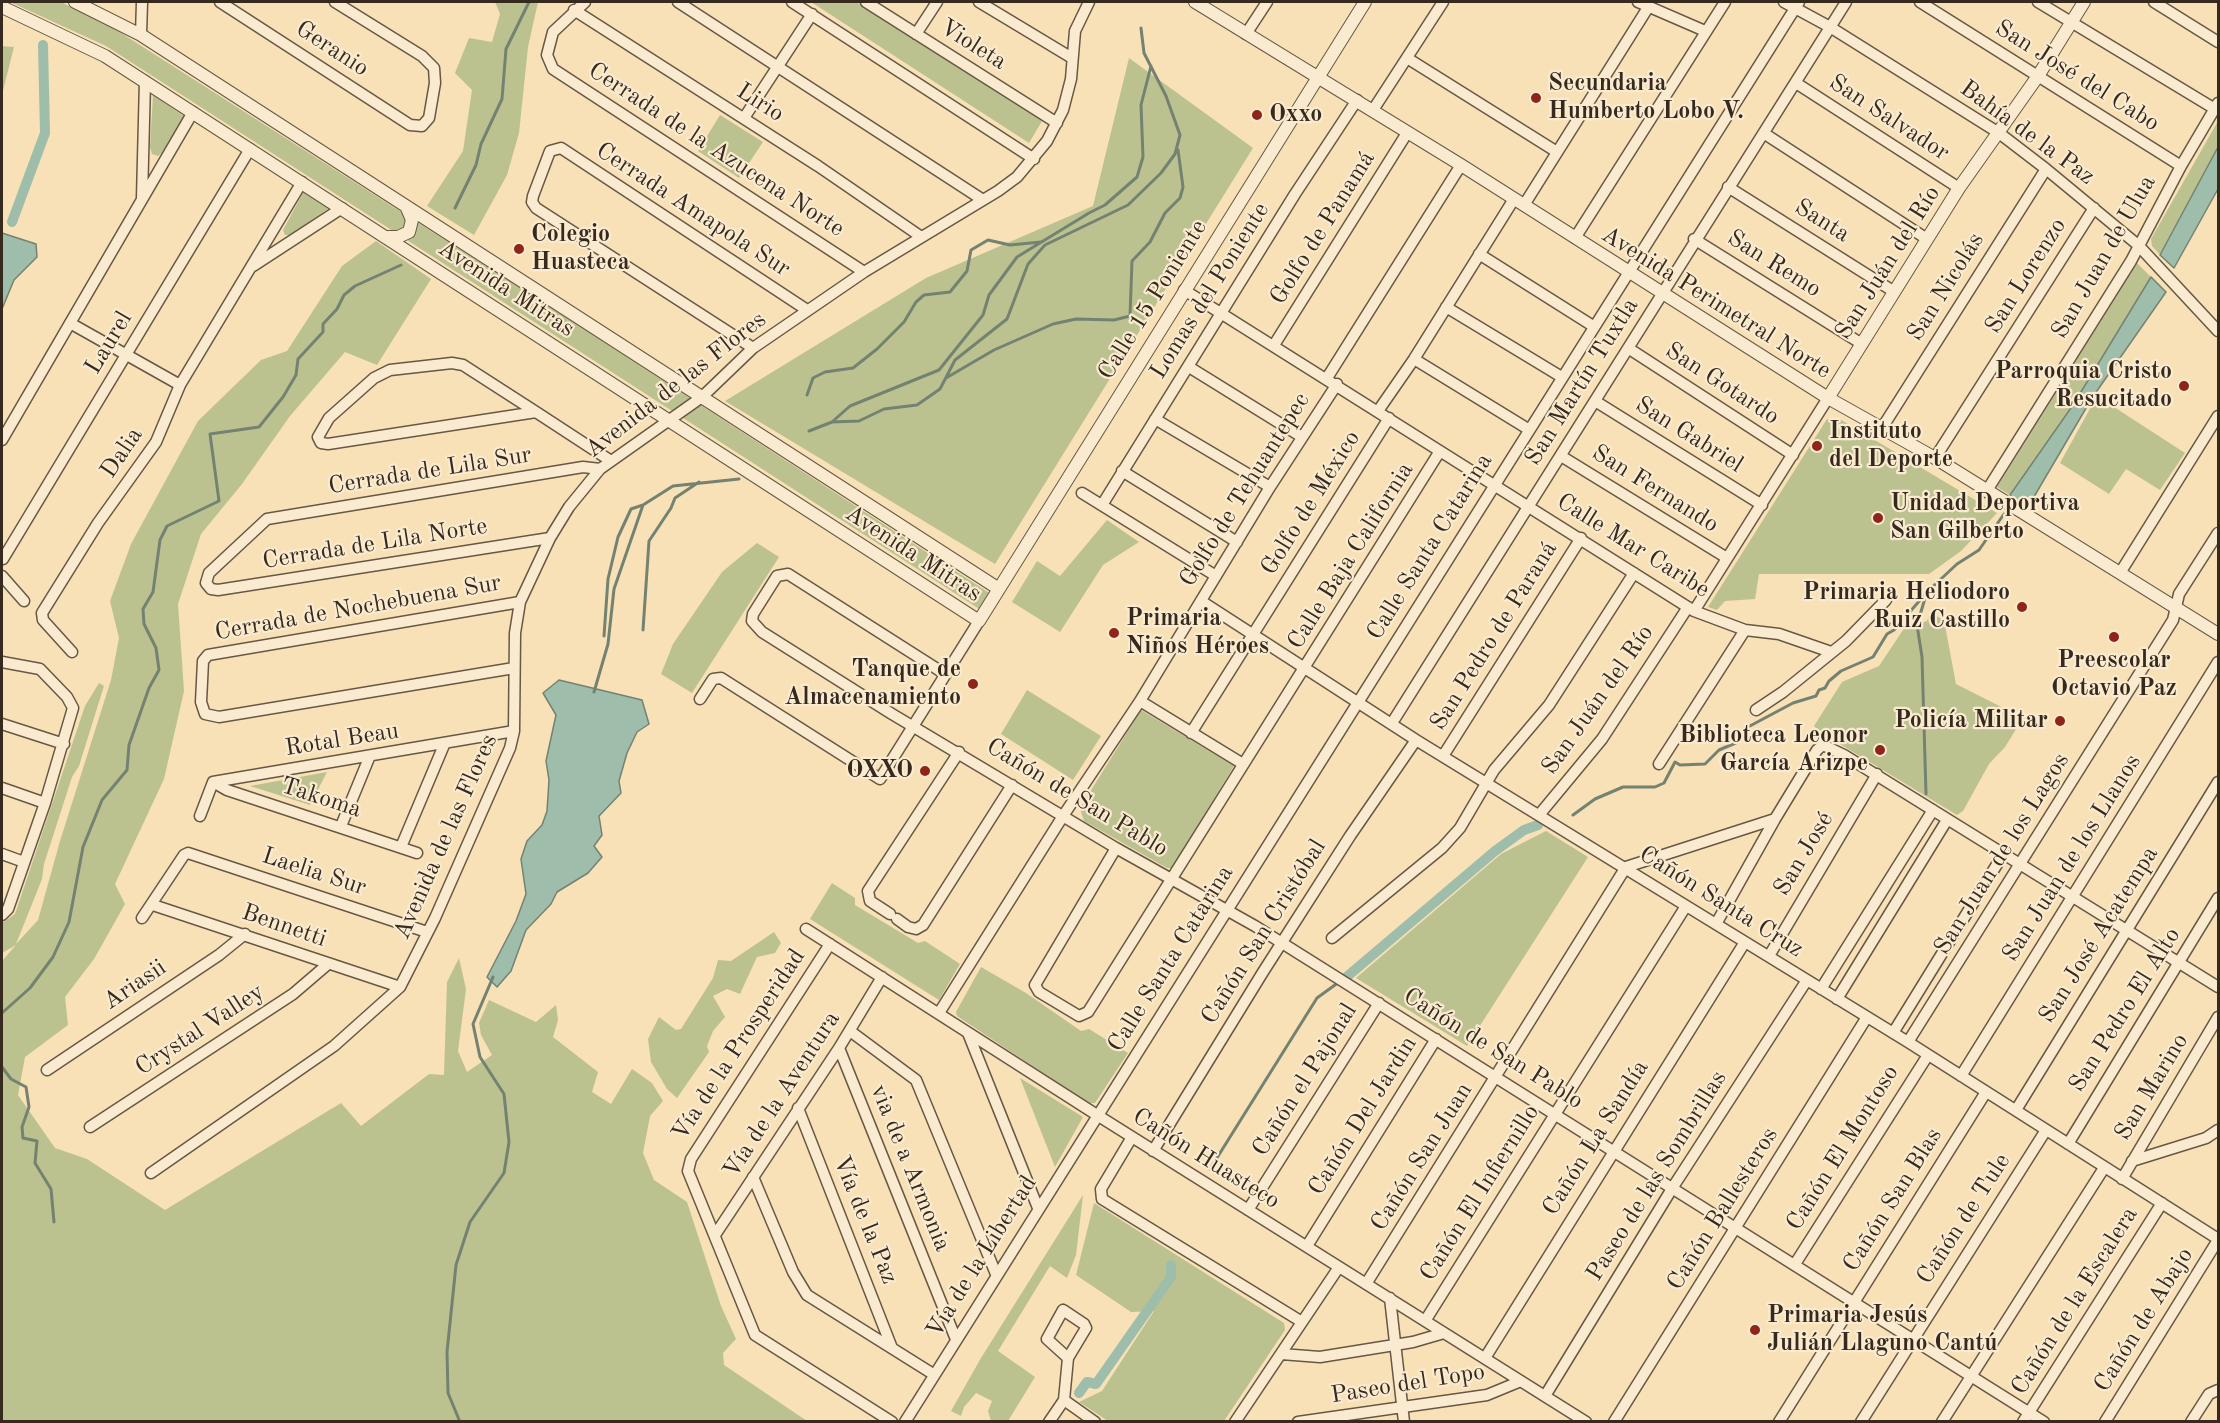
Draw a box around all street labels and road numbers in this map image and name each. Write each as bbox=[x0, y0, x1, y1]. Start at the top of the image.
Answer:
street label: Violeta bbox=[934, 13, 1012, 77]
street label: San José del Cabo bbox=[1990, 14, 2164, 138]
street label: Geranio bbox=[290, 15, 374, 83]
street label: Cerrada de la Azucena Norte bbox=[583, 56, 849, 244]
street label: San Salvador bbox=[1823, 68, 1955, 168]
street label: Bahía de la Paz bbox=[1954, 74, 2100, 192]
street label: Lirio bbox=[731, 77, 789, 129]
street label: Cerrada Amapola Sur bbox=[590, 136, 796, 284]
street label: Golfo de Panamá bbox=[1264, 146, 1382, 310]
street label: San Juan de Ulua bbox=[2046, 170, 2162, 344]
street label: San Juán del Río bbox=[1829, 181, 1947, 345]
street label: Santa bbox=[1789, 193, 1855, 249]
street label: Lomas del Poniente bbox=[1144, 197, 1276, 385]
street label: San Lorenzo bbox=[1979, 213, 2073, 339]
street label: Calle 15 Poniente bbox=[1092, 215, 1214, 385]
street label: Avenida Perimetral Norte bbox=[1596, 220, 1836, 386]
street label: San Remo bbox=[1722, 224, 1826, 304]
street label: San Nicolás bbox=[1901, 227, 1991, 347]
street label: Avenida Mitras bbox=[432, 234, 580, 344]
street label: San Martín Tuxtla bbox=[1519, 293, 1645, 471]
street label: Avenida de las Flores bbox=[580, 305, 772, 465]
street label: Laurel bbox=[79, 306, 139, 380]
street label: San Gotardo bbox=[1660, 336, 1784, 432]
street label: Golfo de Tehuantepec bbox=[1174, 388, 1316, 592]
street label: San Gabriel bbox=[1630, 391, 1748, 479]
street label: Dalia bbox=[95, 422, 149, 484]
street label: Golfo de México bbox=[1255, 425, 1367, 581]
street label: San Fernando bbox=[1586, 439, 1724, 539]
street label: Cerrada de Lila Sur bbox=[326, 441, 534, 501]
street label: Calle Santa Catarina bbox=[1361, 448, 1499, 646]
street label: Calle Baja California bbox=[1282, 457, 1420, 655]
street label: Calle Mar Caribe bbox=[1551, 487, 1715, 605]
street label: Avenida Mitras bbox=[839, 499, 987, 609]
street label: Cerrada de Lila Norte bbox=[260, 512, 490, 576]
street label: San Pedro de Paraná bbox=[1424, 536, 1564, 736]
street label: Cerrada de Nochebuena Sur bbox=[213, 569, 503, 647]
street label: San Juán del Río bbox=[1536, 620, 1660, 780]
street label: Rotal Beau bbox=[283, 717, 401, 763]
street label: Avenida de las Flores bbox=[388, 730, 504, 944]
street label: Cañón de San Pablo bbox=[981, 732, 1173, 864]
street label: San Juan de los Lagos bbox=[1928, 748, 2076, 960]
street label: San Juan de los Llanos bbox=[1996, 749, 2148, 967]
street label: Takoma bbox=[277, 771, 365, 825]
street label: San José bbox=[1768, 807, 1840, 901]
street label: Cañón San Cristóbal bbox=[1195, 834, 1333, 1030]
street label: Cañón Santa Cruz bbox=[1633, 840, 1809, 964]
street label: San José Acatempa bbox=[2033, 841, 2165, 1029]
street label: Laelia Sur bbox=[258, 842, 370, 902]
street label: Calle Santa Catarina bbox=[1102, 860, 1240, 1058]
street label: Bennetti bbox=[238, 898, 330, 954]
street label: San Pedro El Alto bbox=[2063, 922, 2187, 1098]
street label: Vía de la Prosperidad bbox=[666, 944, 812, 1146]
street label: Ariasii bbox=[98, 954, 172, 1016]
street label: Crystal Valley bbox=[130, 978, 270, 1082]
street label: Cañón de San Pablo bbox=[1398, 982, 1588, 1116]
street label: Cañón el Pajonal bbox=[1246, 998, 1364, 1162]
street label: Vía de la Aventura bbox=[717, 1006, 847, 1184]
street label: San Marino bbox=[2109, 1028, 2195, 1146]
street label: Cañón Del Jardin bbox=[1303, 1031, 1423, 1201]
street label: Cañón La Sandía bbox=[1537, 1055, 1655, 1221]
street label: Cañón El Montoso bbox=[1780, 1060, 1906, 1236]
street label: Paseo de las Sombrillas bbox=[1580, 1065, 1734, 1287]
street label: Cañón San Juan bbox=[1365, 1078, 1479, 1236]
street label: via de a Armonia bbox=[863, 1081, 957, 1255]
street label: Cañón El Infiernillo bbox=[1414, 1099, 1546, 1287]
street label: Cañón Huasteco bbox=[1127, 1102, 1285, 1216]
street label: Cañón Ballesteros bbox=[1661, 1122, 1785, 1296]
street label: Cañón San Blas bbox=[1837, 1123, 1949, 1277]
street label: Cañón de Tule bbox=[1911, 1148, 2017, 1290]
street label: Vía de la Paz bbox=[826, 1152, 904, 1288]
street label: Vía de la Libertad bbox=[920, 1170, 1044, 1344]
street label: Cañón de la Escalera bbox=[2005, 1202, 2145, 1400]
street label: Cañón de Abajo bbox=[2088, 1242, 2200, 1398]
street label: Paseo del Topo bbox=[1329, 1358, 1487, 1410]

